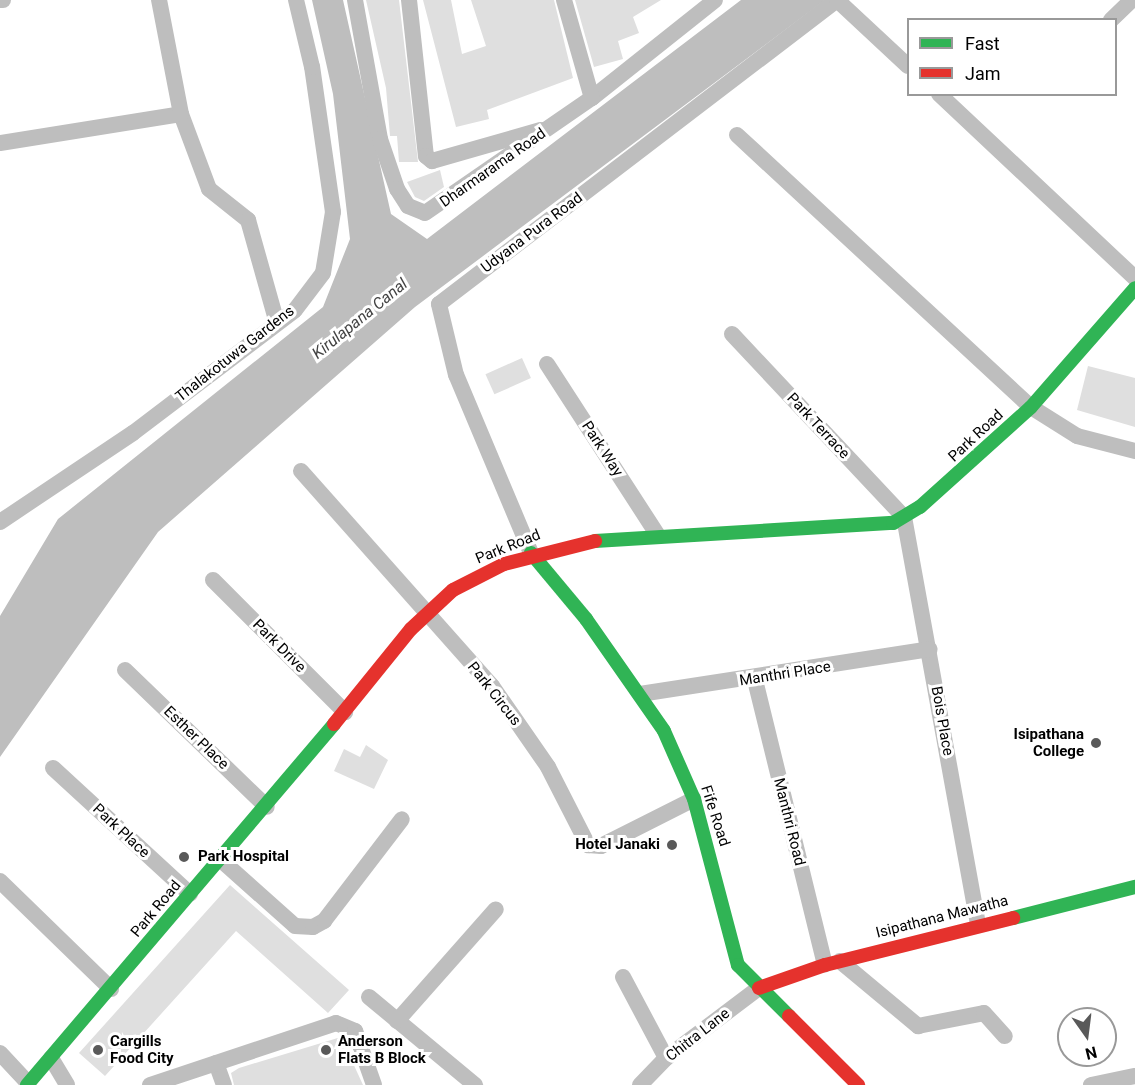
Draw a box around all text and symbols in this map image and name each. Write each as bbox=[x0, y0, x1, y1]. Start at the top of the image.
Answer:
legend bbox=[907, 18, 1117, 96]
text: Fast bbox=[965, 33, 1000, 54]
text: Jam bbox=[965, 63, 1001, 84]
street label: Dharmarama Road bbox=[437, 125, 549, 211]
street label: Udyana Pura Road bbox=[478, 189, 586, 277]
water label: Kirulapana Canal bbox=[309, 275, 411, 363]
street label: Thalakotuwa Gardens bbox=[172, 302, 298, 406]
street label: Park Terrace bbox=[783, 389, 853, 463]
street label: Park Road bbox=[945, 406, 1007, 466]
street label: Park Way bbox=[578, 418, 626, 480]
street label: Park Road bbox=[473, 526, 543, 568]
street label: Park Drive bbox=[249, 616, 309, 676]
street label: Park Circus bbox=[463, 658, 525, 730]
street label: Manthri Place bbox=[738, 658, 832, 690]
street label: Bois Place bbox=[927, 685, 957, 757]
street label: Esther Place bbox=[160, 703, 232, 773]
place label: Isipathana College bbox=[1014, 725, 1084, 760]
marker: Isipathana College bbox=[1089, 736, 1103, 750]
street label: Manthri Road bbox=[769, 776, 809, 868]
street label: Fife Road bbox=[697, 783, 733, 849]
street label: Park Place bbox=[89, 800, 153, 862]
place label: Hotel Janaki bbox=[575, 836, 660, 854]
marker: Hotel Janaki bbox=[665, 838, 679, 852]
marker: Park Hospital bbox=[175, 848, 193, 866]
place label: Park Hospital bbox=[198, 848, 289, 866]
street label: Park Road bbox=[127, 877, 185, 941]
street label: Isipathana Mawatha bbox=[874, 892, 1010, 942]
street label: Chitra Lane bbox=[663, 1005, 733, 1065]
north arrow bbox=[1057, 1007, 1117, 1067]
place label: Cargills Food City bbox=[110, 1032, 174, 1067]
place label: Anderson Flats B Block bbox=[338, 1032, 426, 1067]
text: N bbox=[1083, 1042, 1099, 1064]
marker: Cargills Food City bbox=[91, 1043, 105, 1057]
marker: Anderson Flats B Block bbox=[319, 1043, 333, 1057]

